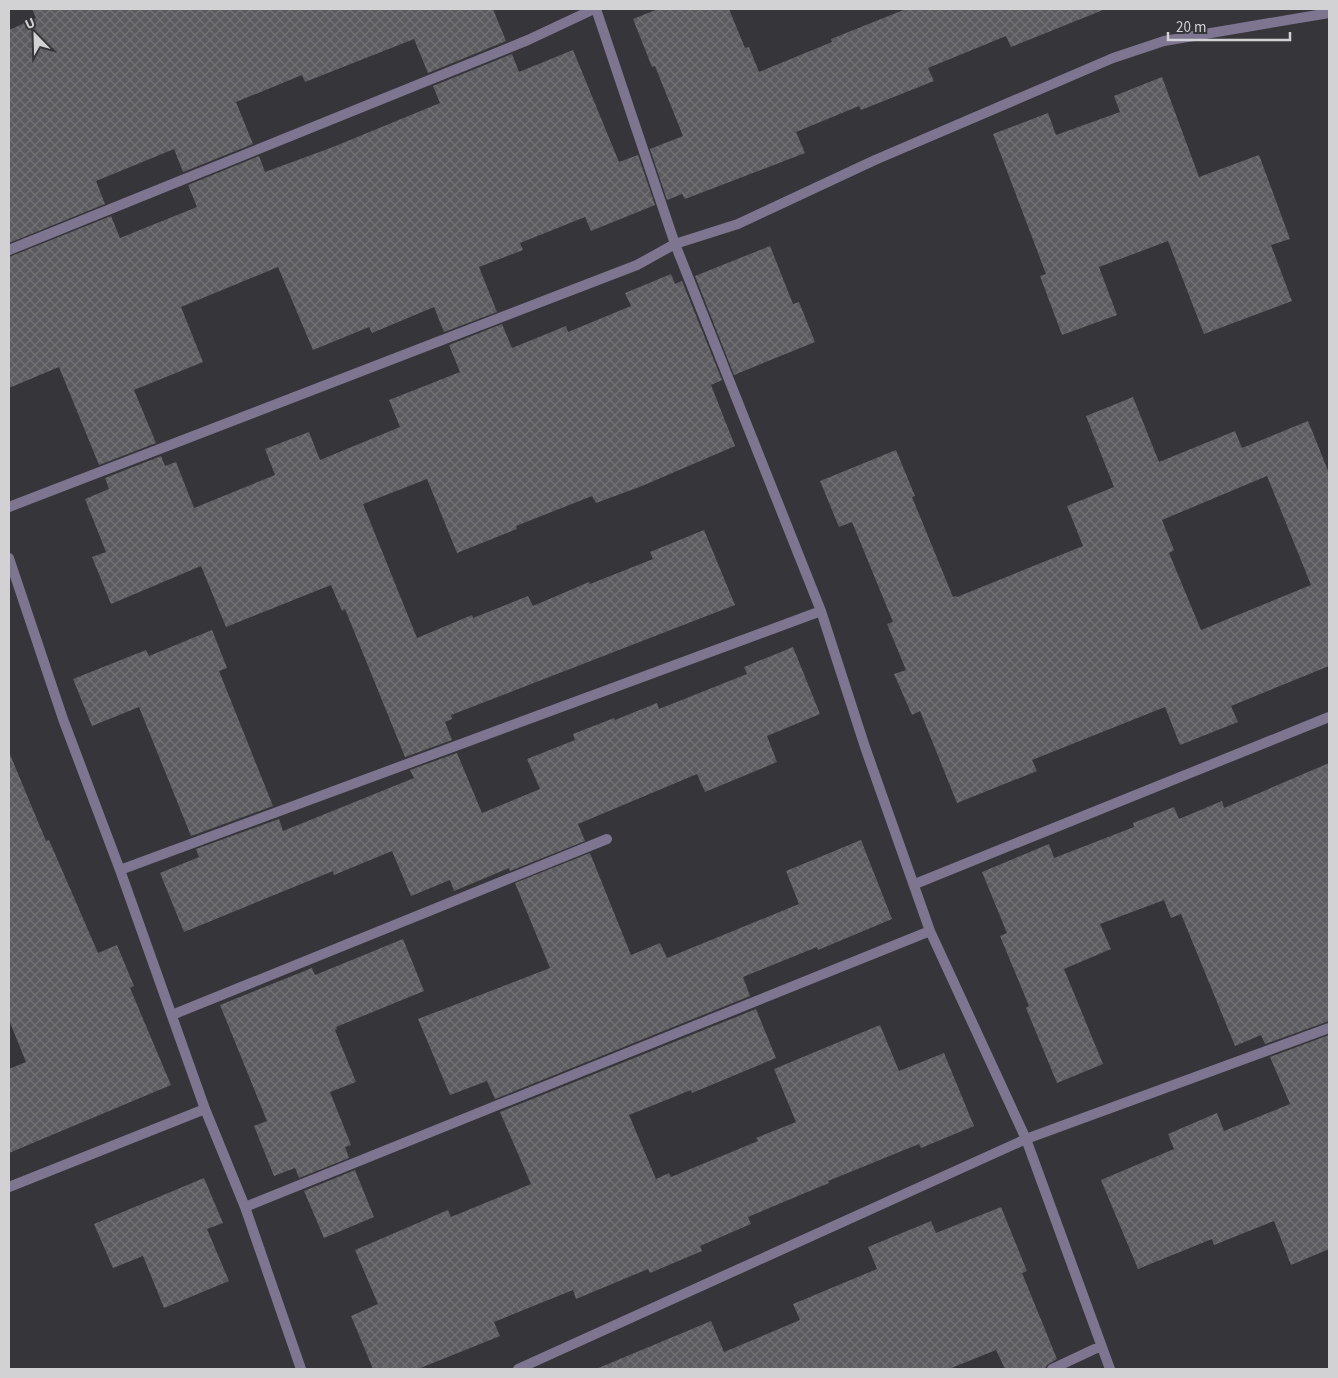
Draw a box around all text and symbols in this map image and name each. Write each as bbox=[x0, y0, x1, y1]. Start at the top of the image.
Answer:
north arrow bbox=[10, 10, 60, 60]
scale bar bbox=[1168, 10, 1290, 42]
text: U bbox=[22, 13, 39, 35]
text: 20 m bbox=[1176, 17, 1206, 38]

